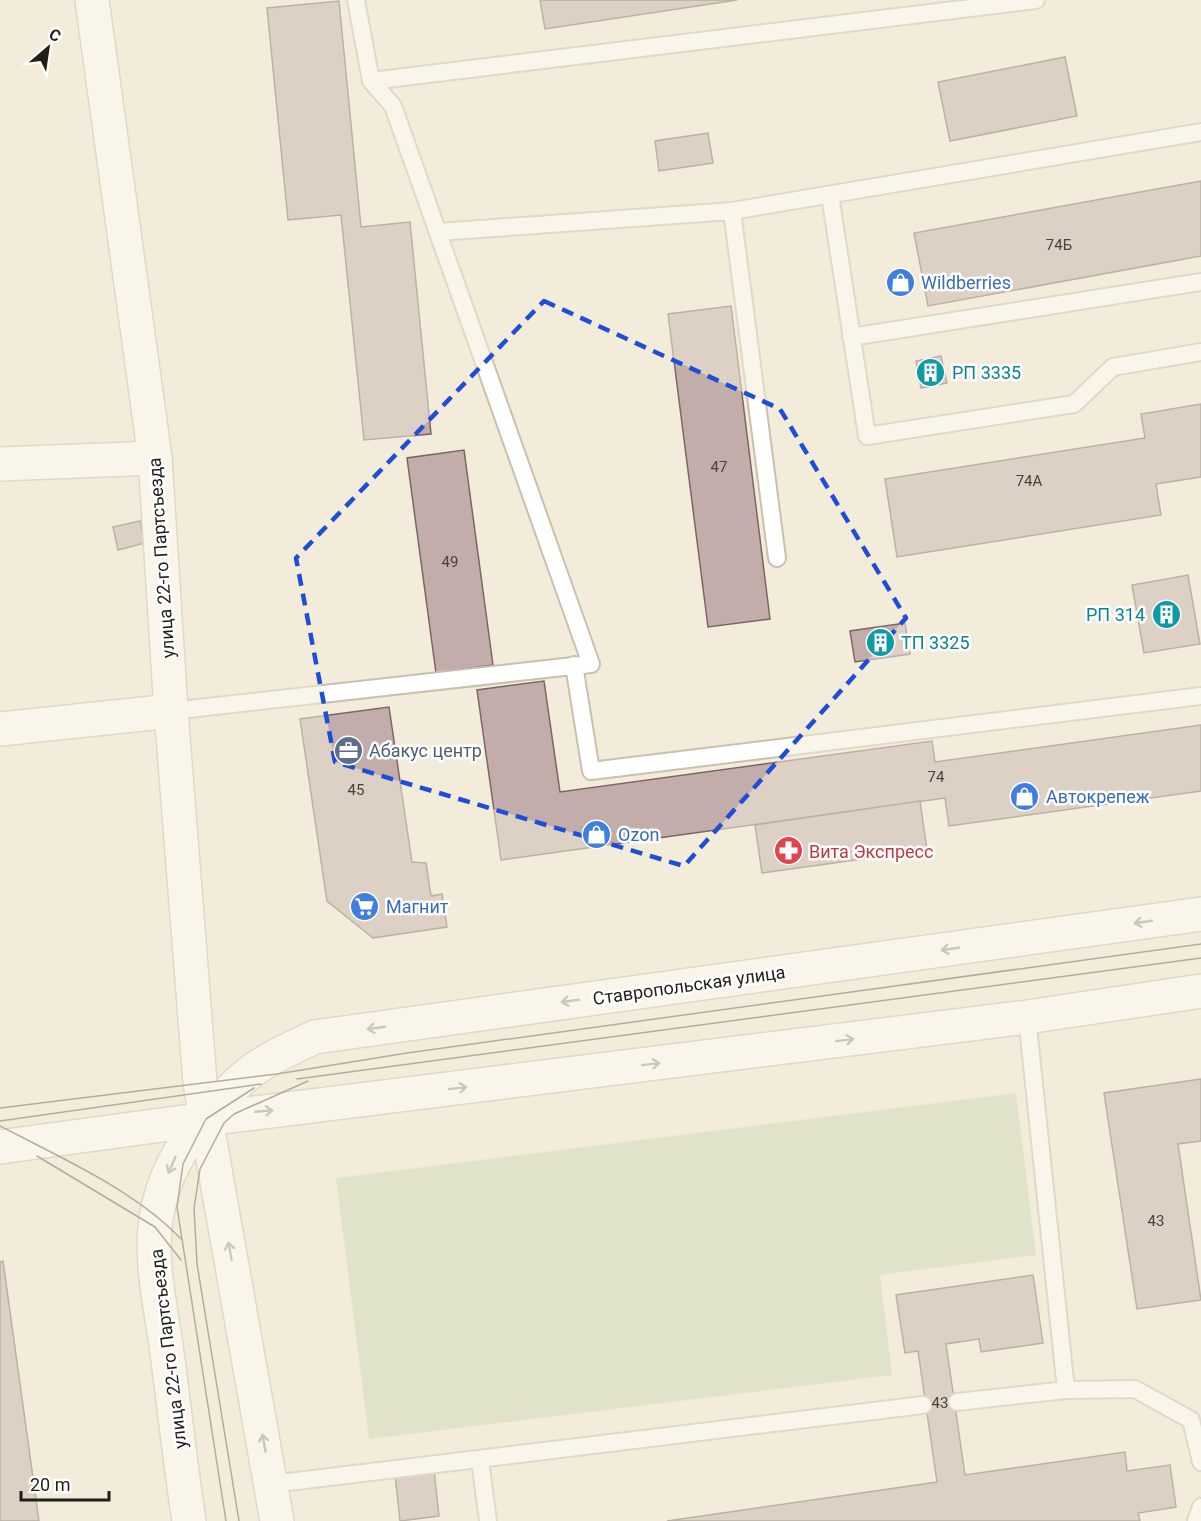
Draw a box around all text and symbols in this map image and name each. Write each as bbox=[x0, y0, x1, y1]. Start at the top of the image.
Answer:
north arrow bbox=[18, 18, 78, 78]
text: С bbox=[46, 24, 64, 46]
house number: 74Б bbox=[1046, 236, 1072, 254]
shop icon: Wildberries bbox=[884, 266, 916, 298]
place label: Wildberries bbox=[921, 272, 1011, 293]
building icon: РП 3335 bbox=[915, 356, 947, 388]
place label: РП 3335 bbox=[952, 362, 1021, 383]
street label: улица 22-го Партсъезда bbox=[144, 457, 178, 659]
house number: 47 bbox=[711, 458, 727, 476]
house number: 74А bbox=[1016, 472, 1043, 490]
house number: 49 bbox=[442, 553, 458, 571]
building icon: РП 314 bbox=[1150, 598, 1182, 630]
place label: РП 314 bbox=[1086, 604, 1145, 625]
building icon: ТП 3325 bbox=[864, 626, 896, 658]
place label: ТП 3325 bbox=[901, 632, 970, 653]
office icon: Абакус центр bbox=[332, 734, 364, 766]
place label: Абакус центр bbox=[369, 740, 482, 761]
house number: 74 bbox=[928, 768, 945, 786]
shop icon: Автокрепеж bbox=[1009, 780, 1041, 812]
house number: 45 bbox=[348, 781, 364, 799]
place label: Автокрепеж bbox=[1046, 786, 1150, 807]
shop icon: Ozon bbox=[581, 818, 613, 850]
place label: Ozon bbox=[618, 824, 659, 845]
pharmacy icon: Вита Экспресс bbox=[772, 835, 804, 867]
place label: Вита Экспресс bbox=[809, 841, 933, 862]
supermarket icon: Магнит bbox=[349, 890, 381, 922]
place label: Магнит bbox=[386, 896, 449, 917]
one-way arrow bbox=[1134, 916, 1153, 927]
one-way arrow bbox=[941, 943, 960, 954]
street label: Ставропольская улица bbox=[591, 961, 787, 1009]
one-way arrow bbox=[560, 996, 580, 1007]
one-way arrow bbox=[367, 1023, 387, 1034]
one-way arrow bbox=[834, 1034, 854, 1045]
one-way arrow bbox=[641, 1058, 661, 1069]
one-way arrow bbox=[447, 1083, 467, 1094]
one-way arrow bbox=[254, 1105, 274, 1116]
one-way arrow bbox=[166, 1156, 177, 1174]
house number: 43 bbox=[1148, 1212, 1164, 1230]
one-way arrow bbox=[224, 1241, 235, 1261]
street label: улица 22-го Партсъезда bbox=[145, 1248, 191, 1450]
house number: 43 bbox=[932, 1394, 948, 1412]
one-way arrow bbox=[259, 1433, 270, 1453]
scale bar bbox=[21, 1464, 110, 1502]
text: 20 m bbox=[30, 1474, 70, 1495]

